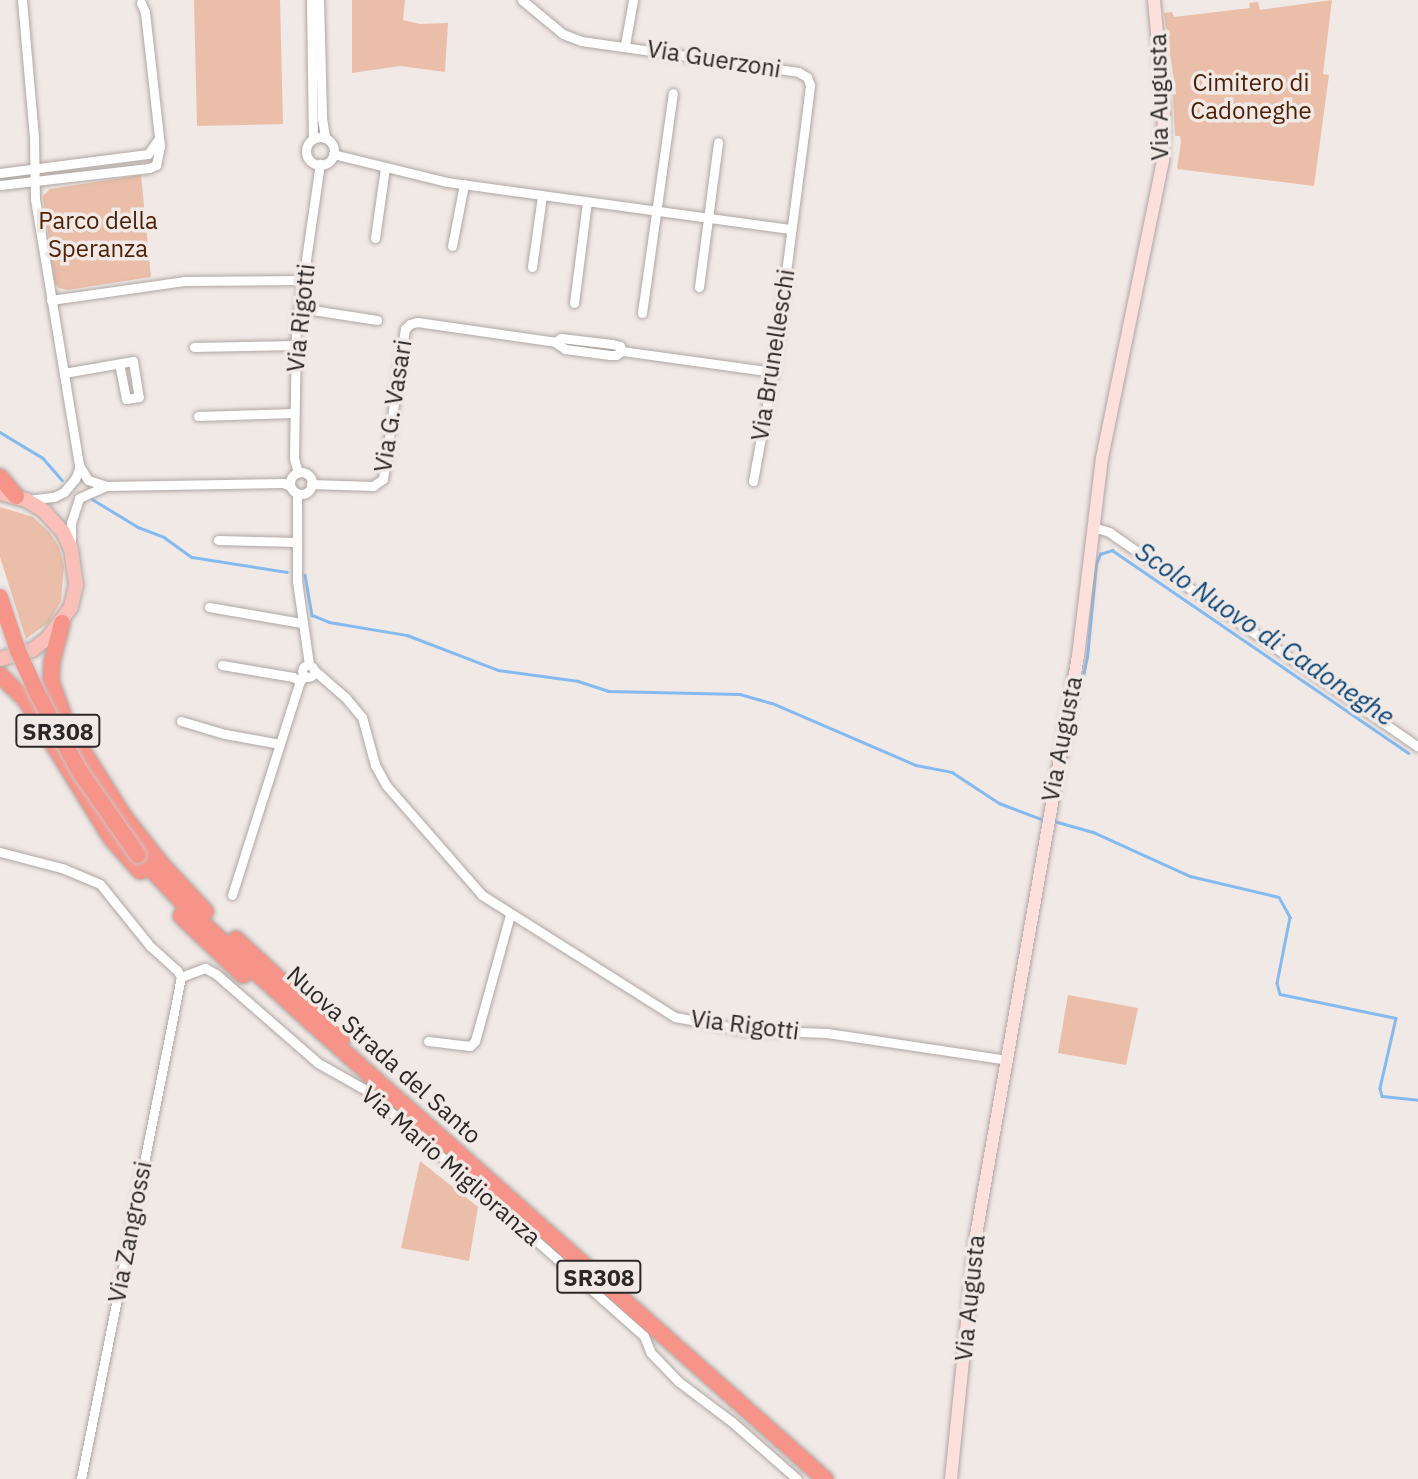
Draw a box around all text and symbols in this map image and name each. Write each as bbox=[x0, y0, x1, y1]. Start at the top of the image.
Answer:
street label: Via Augusta bbox=[1143, 33, 1175, 161]
street label: Via Guerzoni bbox=[645, 34, 783, 84]
park label: Cimitero di Cadoneghe bbox=[1190, 69, 1312, 125]
park label: Parco della Speranza bbox=[38, 207, 158, 263]
street label: Via Rigotti bbox=[281, 262, 321, 374]
street label: Via Brunelleschi bbox=[745, 267, 801, 443]
street label: Via G. Vasari bbox=[368, 338, 418, 474]
water label: Scolo Nuovo di Cadoneghe bbox=[1130, 536, 1400, 732]
street label: Via Augusta bbox=[1036, 674, 1088, 804]
road number: SR308 bbox=[14, 712, 102, 750]
street label: Nuova Strada del Santo bbox=[281, 960, 487, 1150]
street label: Via Rigotti bbox=[689, 1004, 801, 1046]
street label: Via Mario Miglioranza bbox=[355, 1080, 547, 1252]
street label: Via Zangrossi bbox=[102, 1159, 158, 1305]
street label: Via Augusta bbox=[949, 1233, 991, 1363]
road number: SR308 bbox=[555, 1258, 643, 1296]

